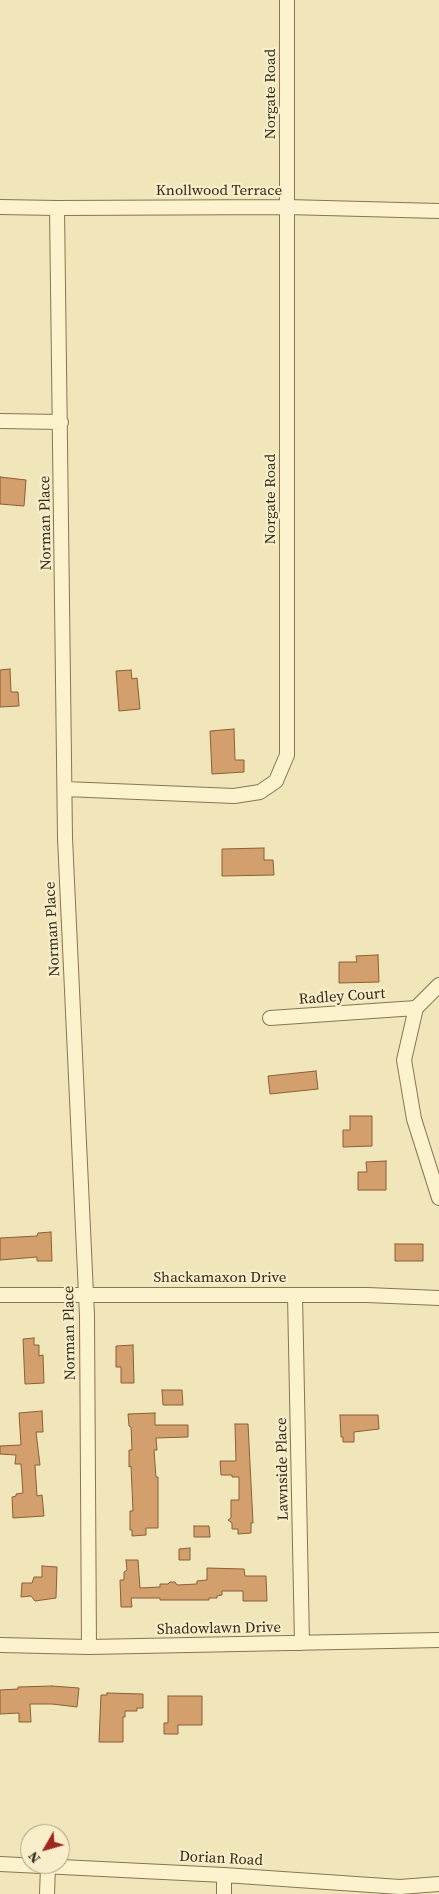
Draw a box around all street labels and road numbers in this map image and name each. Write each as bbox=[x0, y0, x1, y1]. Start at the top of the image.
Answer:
street label: Norgate Road bbox=[262, 49, 280, 139]
street label: Knollwood Terrace bbox=[156, 182, 282, 200]
street label: Norgate Road bbox=[262, 454, 280, 544]
street label: Norman Place bbox=[36, 475, 56, 571]
street label: Norman Place bbox=[42, 881, 64, 977]
street label: Radley Court bbox=[298, 985, 386, 1009]
street label: Shackamaxon Drive bbox=[154, 1269, 286, 1287]
street label: Norman Place bbox=[60, 1285, 80, 1381]
street label: Lawnside Place bbox=[273, 1417, 293, 1521]
street label: Shadowlawn Drive bbox=[157, 1619, 281, 1639]
street label: Dorian Road bbox=[179, 1848, 263, 1870]

